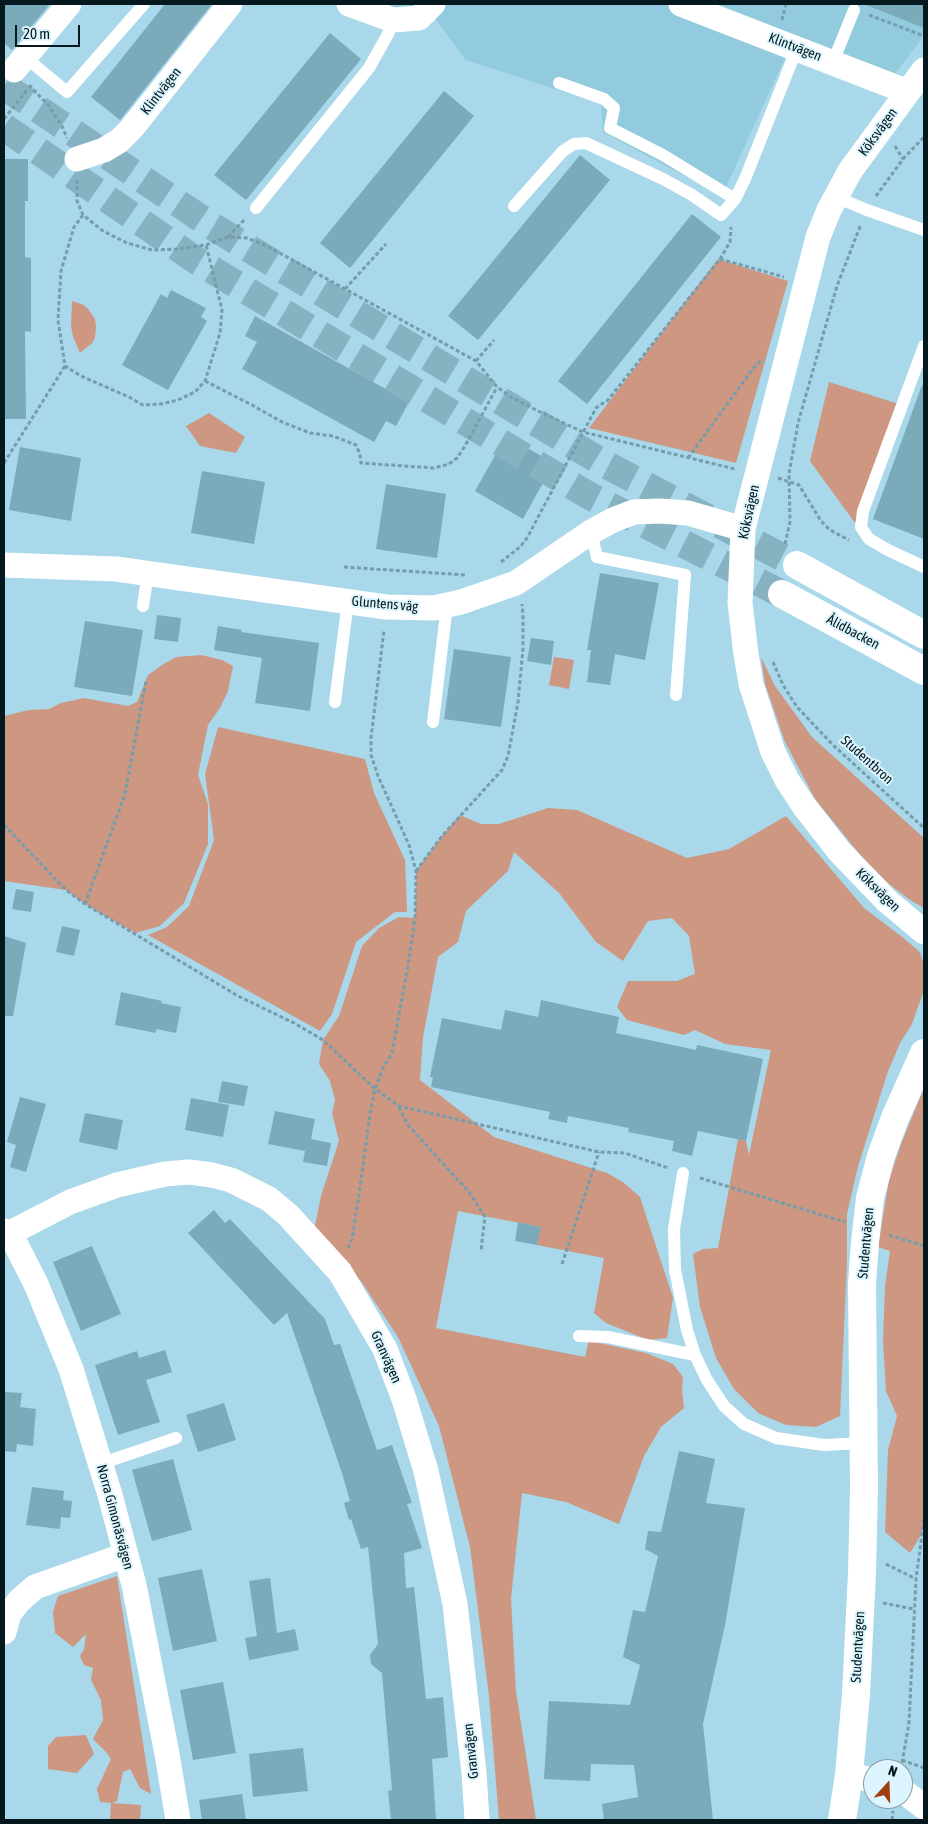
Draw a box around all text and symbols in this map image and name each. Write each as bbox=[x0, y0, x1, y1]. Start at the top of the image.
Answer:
scale bar bbox=[18, 15, 82, 47]
text: 20 m bbox=[23, 25, 50, 42]
street label: Klintvägen bbox=[766, 29, 824, 65]
street label: Klintvägen bbox=[137, 64, 185, 118]
street label: Köksvägen bbox=[855, 105, 901, 159]
street label: Köksvägen bbox=[735, 483, 763, 541]
street label: Gluntens väg bbox=[351, 593, 419, 615]
street label: Ålidbacken bbox=[824, 611, 882, 653]
street label: Studentbron bbox=[837, 732, 897, 788]
street label: Köksvägen bbox=[852, 865, 904, 915]
street label: Studentvägen bbox=[855, 1207, 877, 1279]
street label: Granvägen bbox=[367, 1328, 405, 1386]
street label: Norra Gimonäsvägen bbox=[93, 1463, 137, 1571]
street label: Studentvägen bbox=[848, 1611, 868, 1683]
street label: Granvägen bbox=[460, 1722, 482, 1780]
north arrow bbox=[863, 1759, 913, 1809]
text: N bbox=[886, 1762, 899, 1780]

